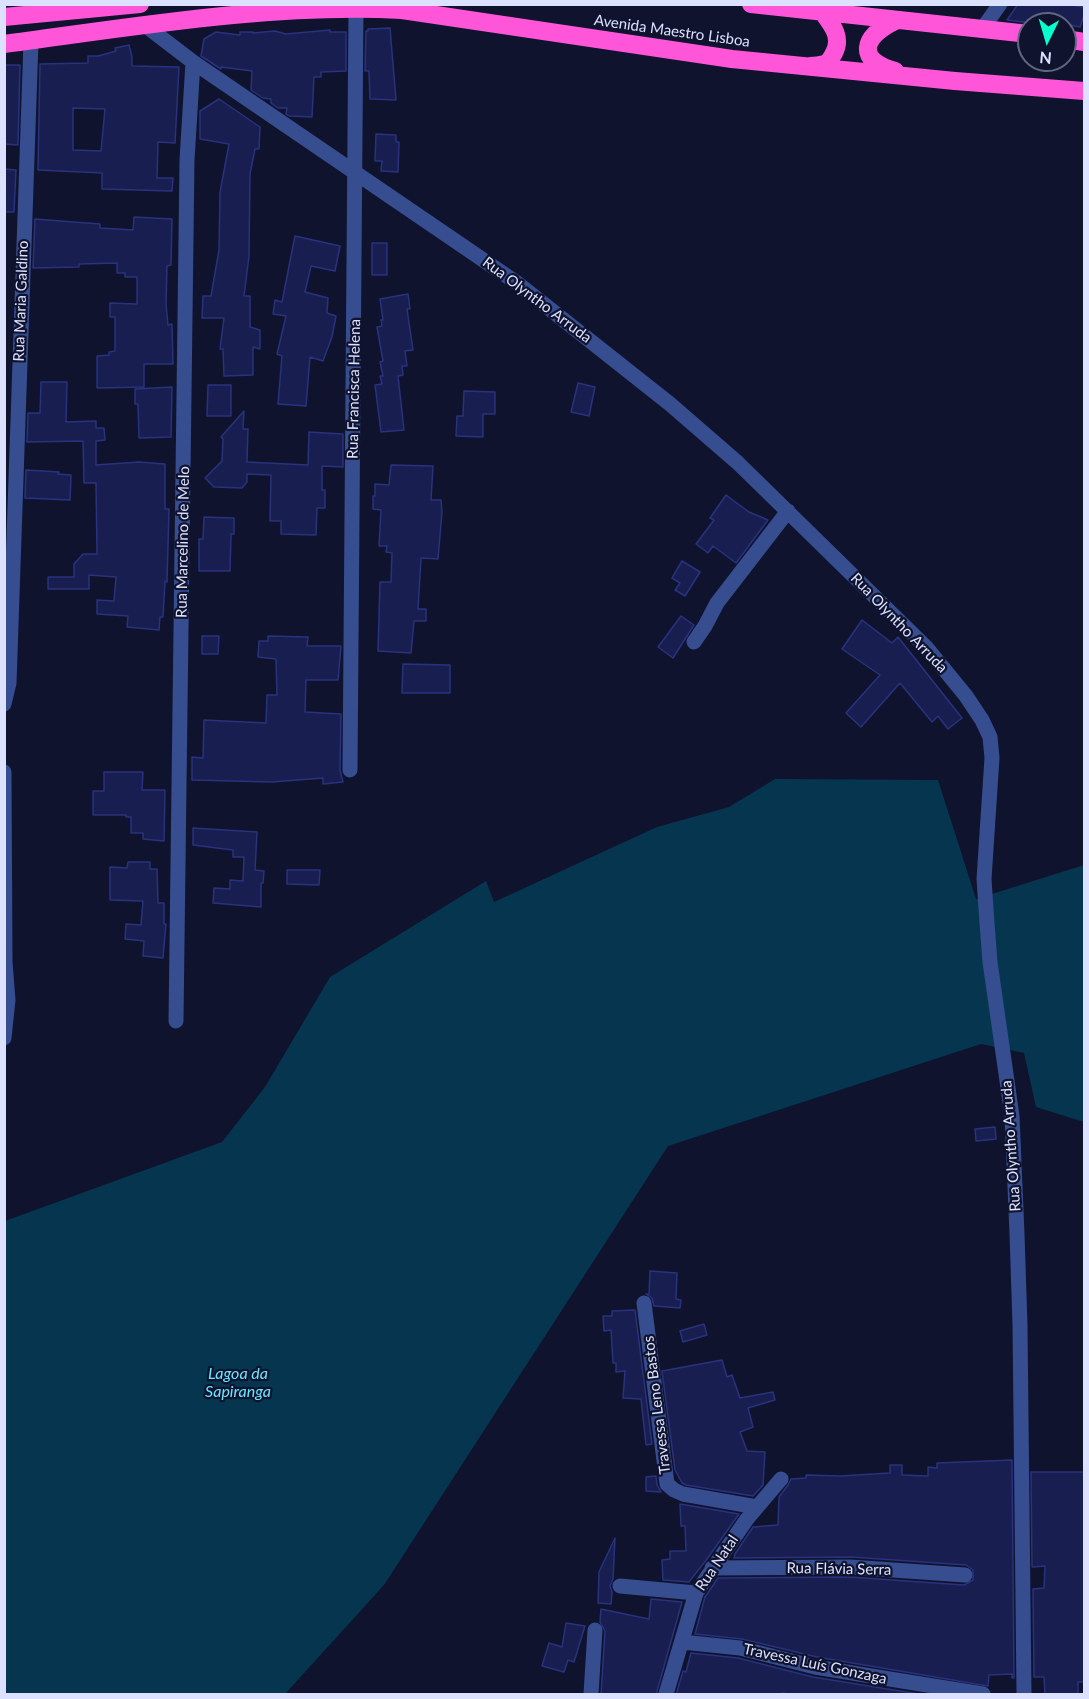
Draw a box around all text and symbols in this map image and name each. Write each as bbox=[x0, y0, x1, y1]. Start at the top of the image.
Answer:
street label: Avenida Maestro Lisboa bbox=[593, 11, 751, 51]
north arrow bbox=[1017, 12, 1077, 72]
text: N bbox=[1039, 48, 1053, 68]
street label: Rua Maria Galdino bbox=[10, 240, 32, 362]
street label: Rua Olyntho Arruda bbox=[479, 253, 595, 347]
street label: Rua Francisca Helena bbox=[344, 319, 364, 459]
street label: Rua Marcelino de Melo bbox=[173, 466, 193, 618]
street label: Rua Olyntho Arruda bbox=[847, 569, 951, 677]
street label: Rua Olyntho Arruda bbox=[997, 1080, 1025, 1212]
street label: Travessa Leno Bastos bbox=[640, 1335, 674, 1475]
water label: Lagoa da Sapiranga bbox=[205, 1364, 271, 1402]
street label: Rua Natal bbox=[692, 1532, 742, 1594]
street label: Rua Flávia Serra bbox=[786, 1559, 892, 1579]
street label: Travessa Luís Gonzaga bbox=[742, 1640, 888, 1688]

